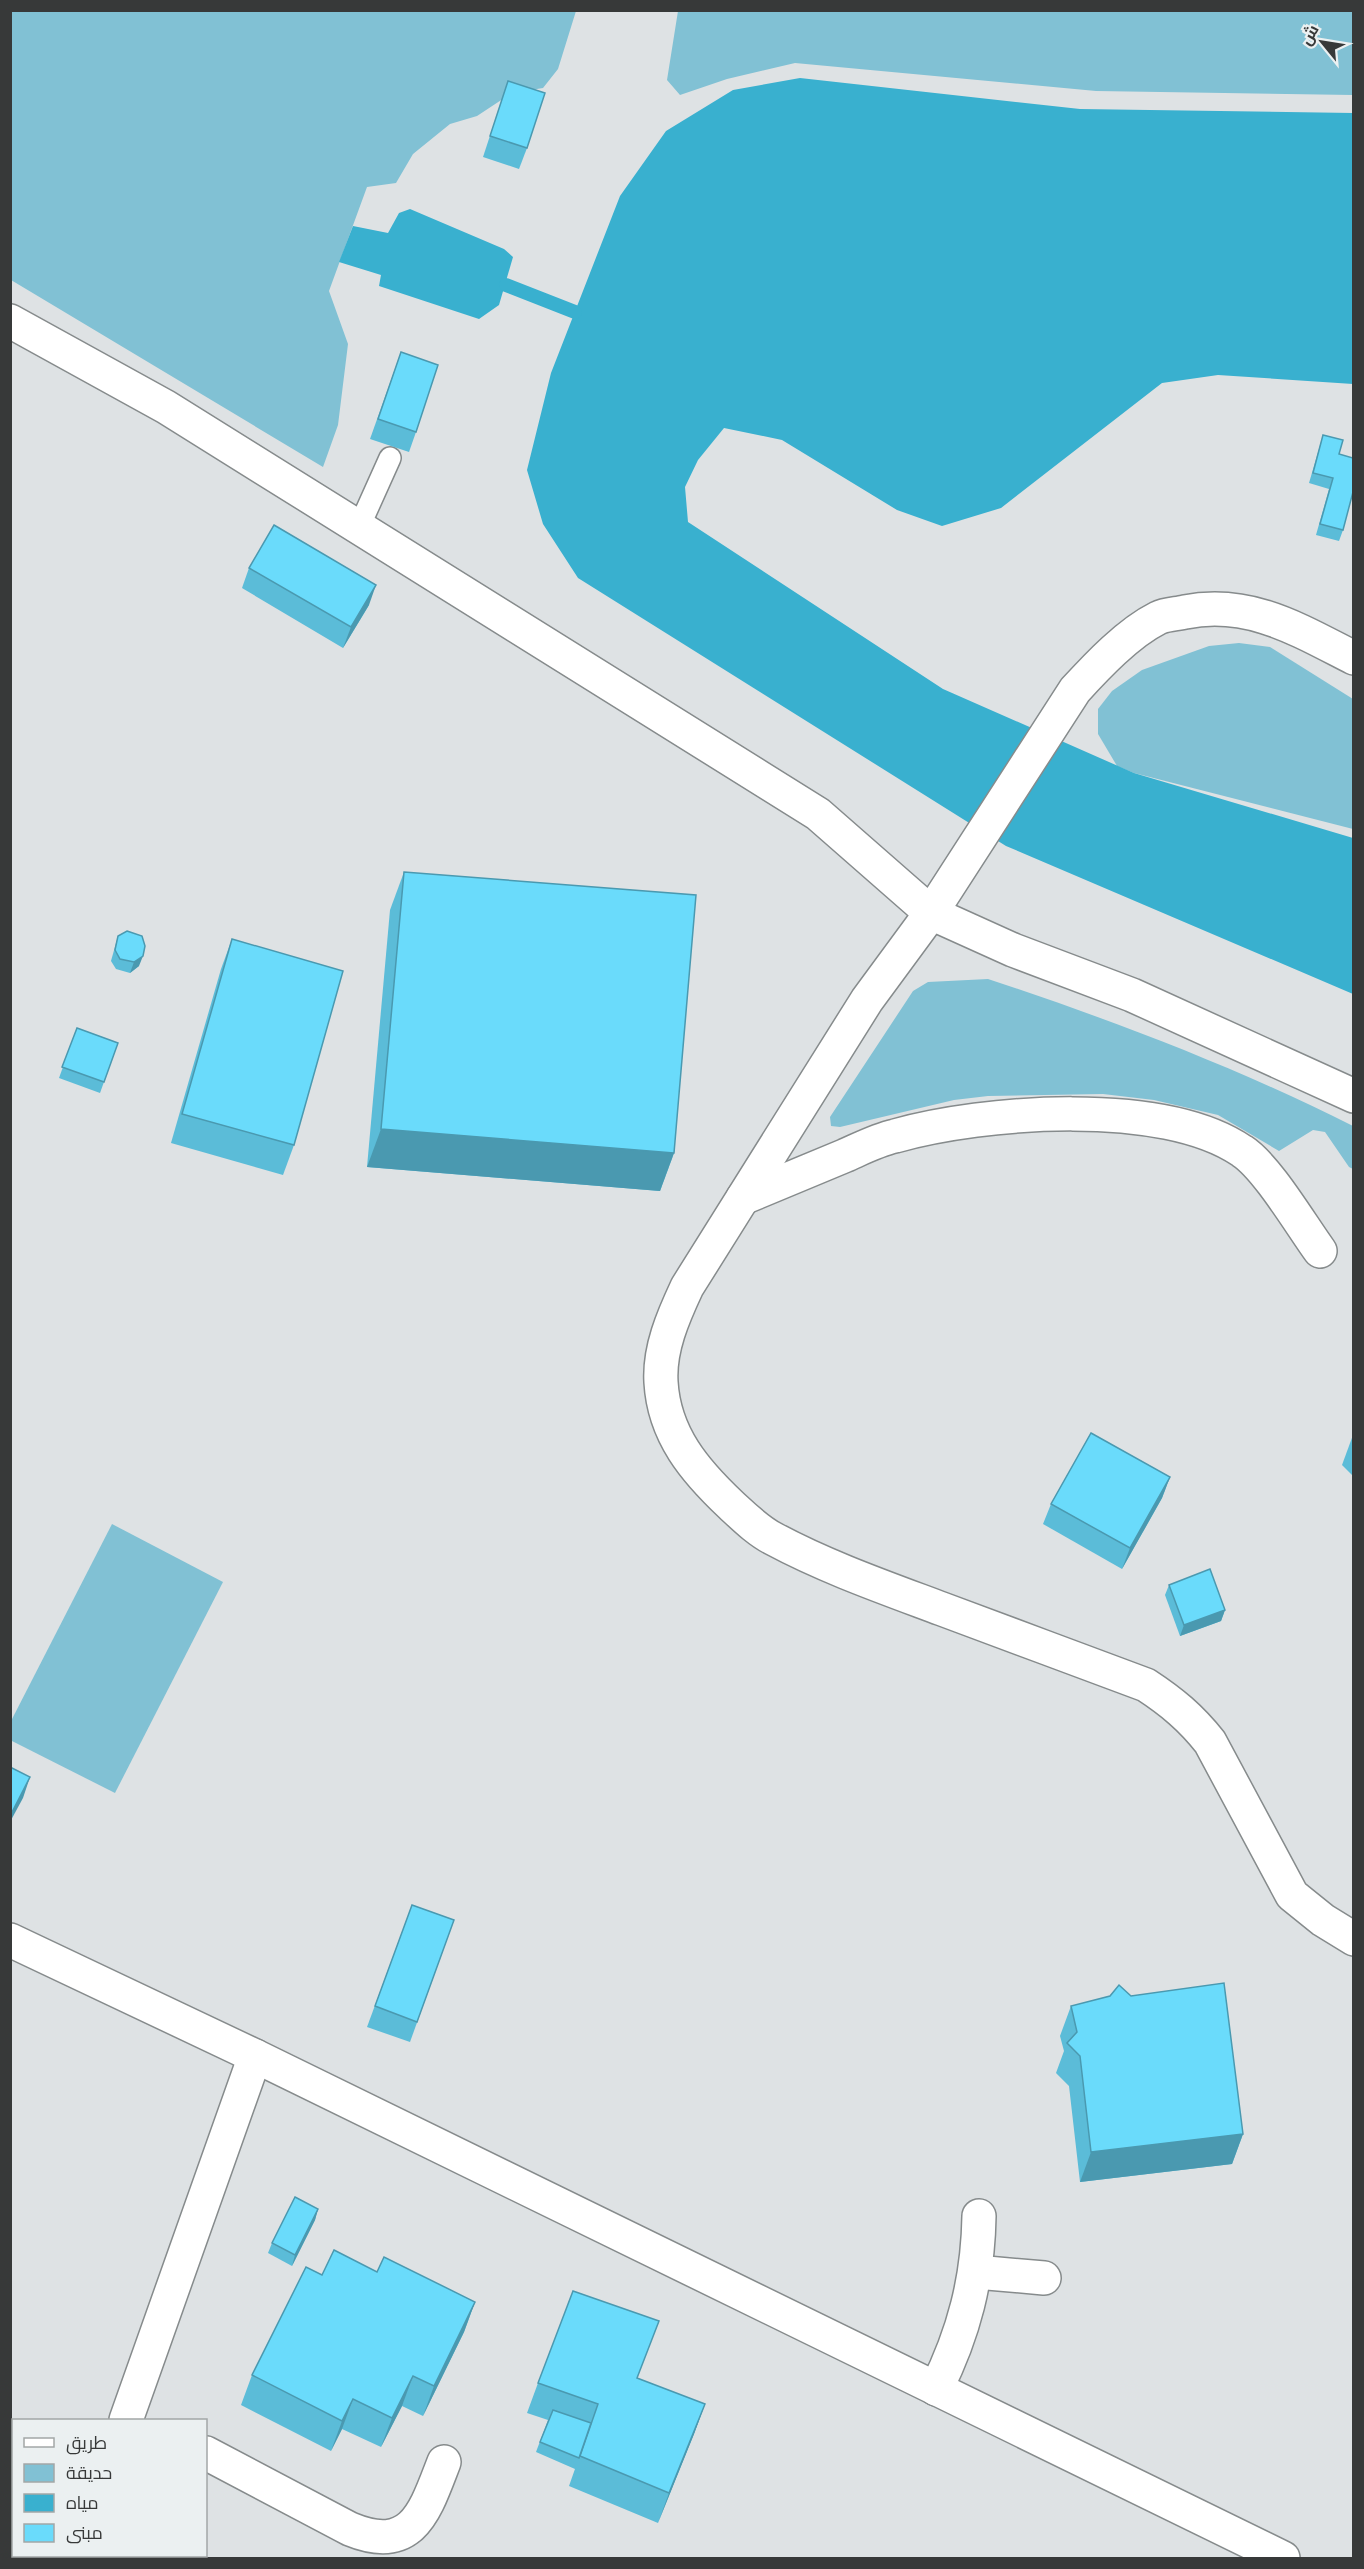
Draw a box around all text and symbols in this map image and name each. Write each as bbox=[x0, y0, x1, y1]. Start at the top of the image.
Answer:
north arrow bbox=[1292, 12, 1352, 72]
text: ش bbox=[1293, 20, 1325, 49]
legend bbox=[12, 2419, 207, 2557]
text: طريق bbox=[66, 2429, 107, 2456]
text: حديقة bbox=[66, 2459, 112, 2486]
text: مياه bbox=[66, 2489, 99, 2516]
text: مبنى bbox=[66, 2519, 103, 2546]

